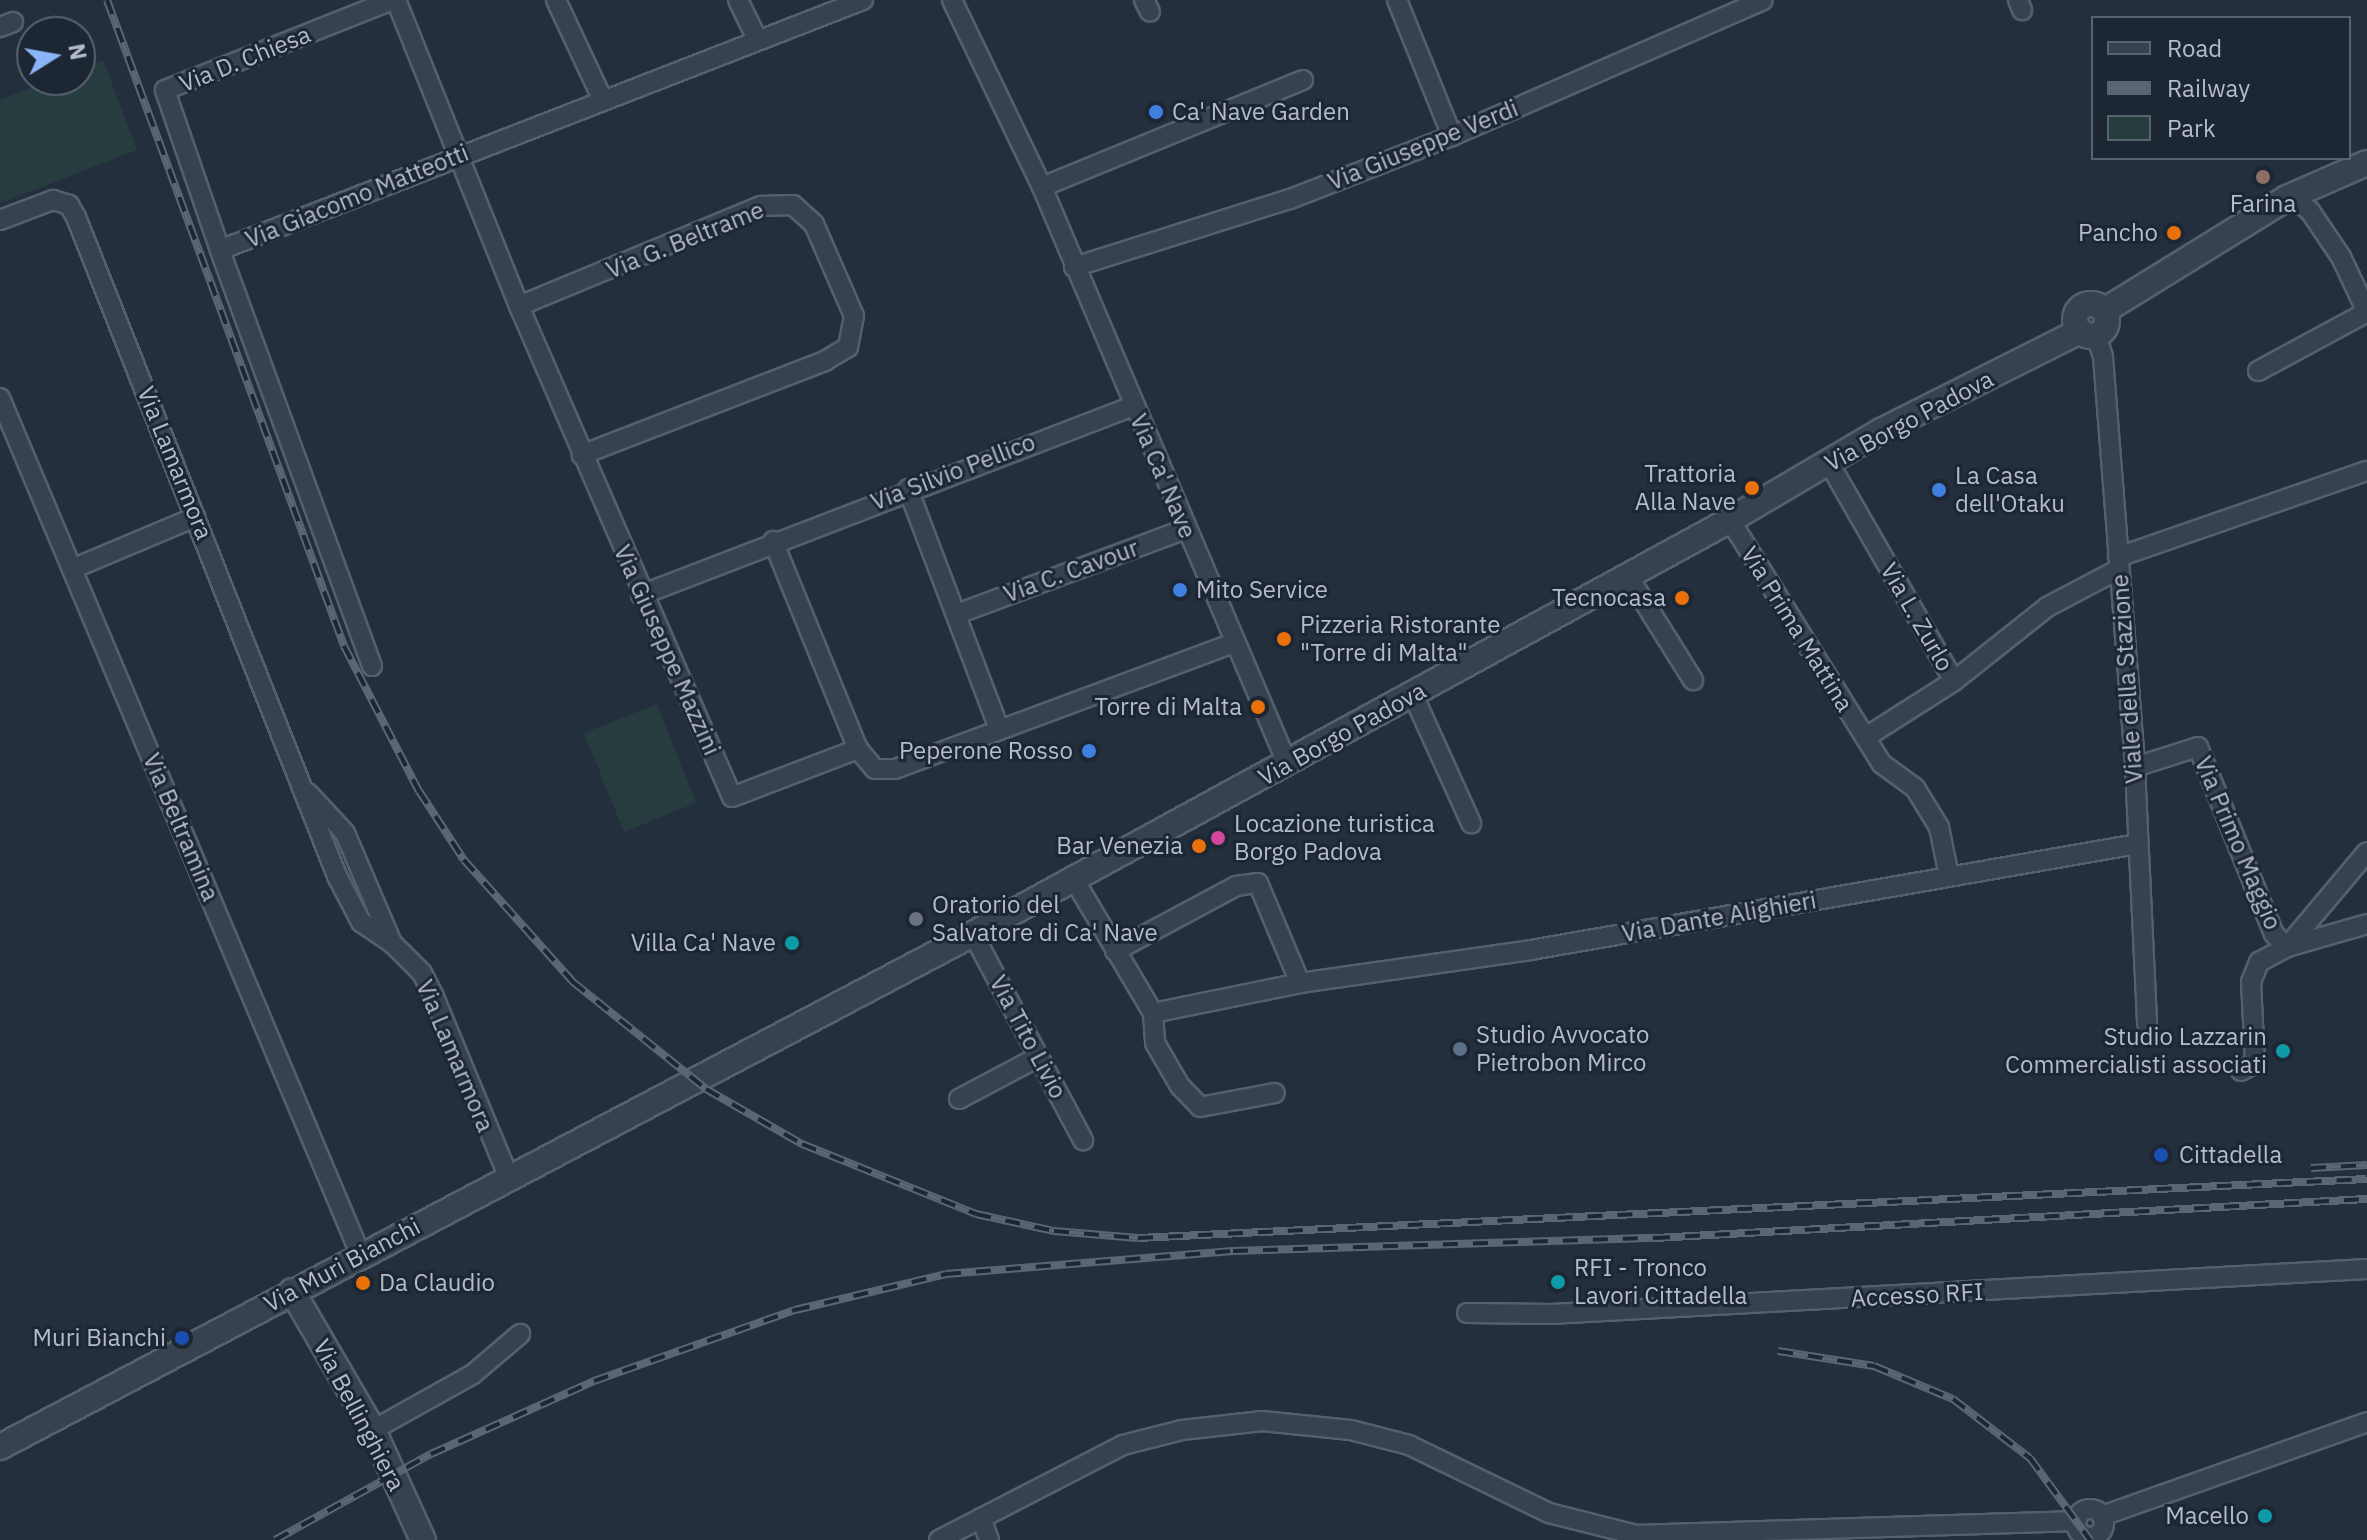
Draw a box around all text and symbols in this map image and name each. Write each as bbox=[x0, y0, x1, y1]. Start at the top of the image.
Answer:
north arrow bbox=[16, 16, 96, 96]
legend bbox=[2091, 16, 2351, 160]
street label: Via D. Chiesa bbox=[175, 20, 315, 98]
text: Road bbox=[2167, 32, 2222, 64]
text: N bbox=[62, 41, 94, 62]
text: Railway bbox=[2167, 72, 2250, 104]
street label: Via Giuseppe Verdi bbox=[1324, 94, 1522, 196]
place label: Ca' Nave Garden bbox=[1172, 98, 1350, 126]
marker: Ca' Nave Garden bbox=[1147, 103, 1165, 121]
text: Park bbox=[2167, 112, 2216, 144]
street label: Via Giacomo Matteotti bbox=[241, 138, 473, 254]
marker: Farina bbox=[2254, 168, 2272, 186]
place label: Farina bbox=[2230, 190, 2296, 218]
street label: Via G. Beltrame bbox=[602, 195, 768, 285]
place label: Pancho bbox=[2078, 219, 2158, 247]
marker: Pancho bbox=[2165, 224, 2183, 242]
street label: Via Borgo Padova bbox=[1820, 364, 1998, 478]
street label: Via Lamarmora bbox=[131, 382, 219, 544]
street label: Via Ca' Nave bbox=[1124, 409, 1202, 543]
street label: Via Silvio Pellico bbox=[867, 427, 1039, 517]
place label: Trattoria Alla Nave bbox=[1635, 460, 1736, 516]
place label: La Casa dell'Otaku bbox=[1955, 462, 2065, 518]
marker: Trattoria Alla Nave bbox=[1743, 479, 1761, 497]
marker: La Casa dell'Otaku bbox=[1930, 481, 1948, 499]
street label: Via C. Cavour bbox=[1000, 533, 1142, 609]
street label: Via Giuseppe Mazzini bbox=[608, 540, 726, 760]
street label: Via Prima Mattina bbox=[1735, 541, 1859, 717]
street label: Via L. Zurlo bbox=[1874, 558, 1960, 676]
street label: Viale della Stazione bbox=[2105, 573, 2149, 785]
place label: Mito Service bbox=[1196, 576, 1328, 604]
marker: Mito Service bbox=[1171, 581, 1189, 599]
place label: Tecnocasa bbox=[1552, 584, 1666, 612]
marker: Tecnocasa bbox=[1673, 589, 1691, 607]
place label: Pizzeria Ristorante "Torre di Malta" bbox=[1300, 611, 1500, 667]
marker: Pizzeria Ristorante "Torre di Malta" bbox=[1275, 630, 1293, 648]
street label: Via Borgo Padova bbox=[1253, 676, 1431, 792]
place label: Torre di Malta bbox=[1095, 693, 1242, 721]
marker: Torre di Malta bbox=[1249, 698, 1267, 716]
place label: Peperone Rosso bbox=[899, 737, 1073, 765]
marker: Peperone Rosso bbox=[1080, 742, 1098, 760]
street label: Via Beltramina bbox=[137, 749, 225, 905]
street label: Via Primo Maggio bbox=[2189, 752, 2287, 934]
place label: Locazione turistica Borgo Padova bbox=[1234, 810, 1435, 866]
marker: Locazione turistica Borgo Padova bbox=[1209, 829, 1227, 847]
place label: Bar Venezia bbox=[1056, 832, 1183, 860]
marker: Bar Venezia bbox=[1190, 837, 1208, 855]
street label: Via Dante Alighieri bbox=[1619, 886, 1819, 948]
place label: Oratorio del Salvatore di Ca' Nave bbox=[932, 891, 1158, 947]
marker: Oratorio del Salvatore di Ca' Nave bbox=[907, 910, 925, 928]
place label: Villa Ca' Nave bbox=[631, 929, 776, 957]
marker: Villa Ca' Nave bbox=[783, 934, 801, 952]
street label: Via Tito Livio bbox=[983, 970, 1073, 1104]
street label: Via Lamarmora bbox=[410, 976, 500, 1136]
place label: Studio Avvocato Pietrobon Mirco bbox=[1476, 1021, 1649, 1077]
place label: Studio Lazzarin Commercialisti associati bbox=[2005, 1023, 2267, 1079]
marker: Studio Avvocato Pietrobon Mirco bbox=[1451, 1040, 1469, 1058]
marker: Studio Lazzarin Commercialisti associati bbox=[2274, 1042, 2292, 1060]
place label: Cittadella bbox=[2179, 1141, 2282, 1169]
marker: Cittadella bbox=[2150, 1144, 2172, 1166]
street label: Via Muri Bianchi bbox=[259, 1212, 425, 1318]
place label: RFI - Tronco Lavori Cittadella bbox=[1574, 1254, 1747, 1310]
place label: Da Claudio bbox=[379, 1269, 495, 1297]
marker: RFI - Tronco Lavori Cittadella bbox=[1549, 1273, 1567, 1291]
marker: Da Claudio bbox=[354, 1274, 372, 1292]
street label: Accesso RFI bbox=[1850, 1277, 1984, 1313]
place label: Muri Bianchi bbox=[33, 1324, 166, 1352]
marker: Muri Bianchi bbox=[173, 1329, 191, 1347]
street label: Via Bellinghiera bbox=[307, 1334, 411, 1496]
place label: Macello bbox=[2165, 1502, 2249, 1530]
marker: Macello bbox=[2256, 1507, 2274, 1525]

